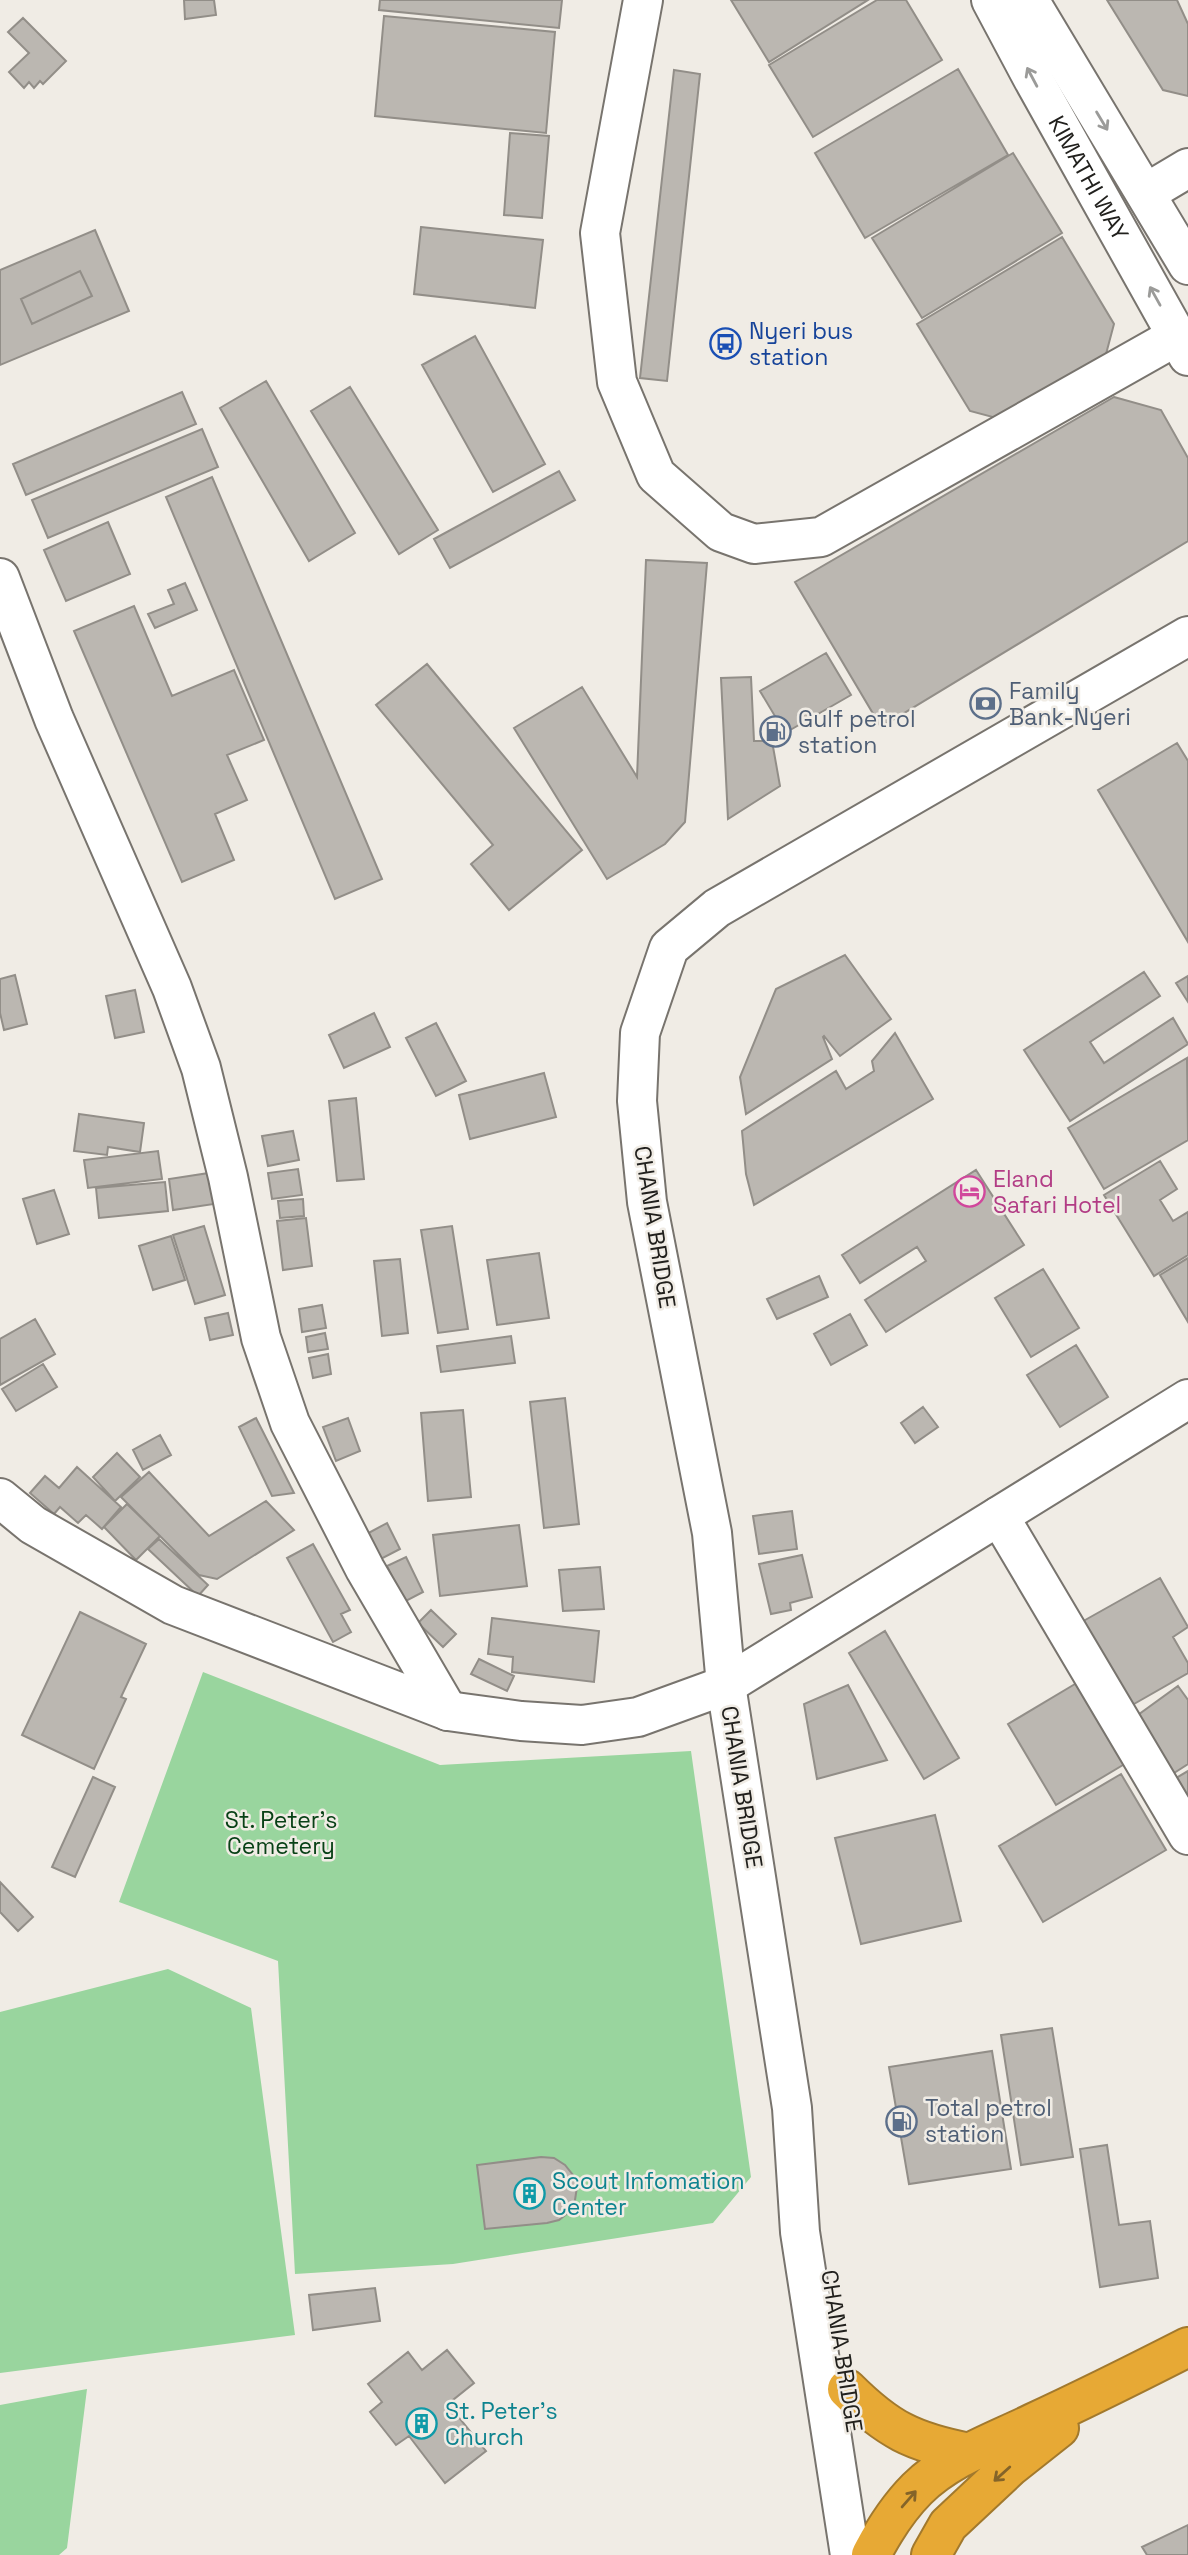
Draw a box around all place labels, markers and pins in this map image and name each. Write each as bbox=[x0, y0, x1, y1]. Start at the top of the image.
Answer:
place label: Nyeri bus station bbox=[749, 316, 853, 372]
bus stop icon: Nyeri bus station bbox=[709, 327, 743, 361]
place label: Family Bank-Nyeri bbox=[1009, 676, 1131, 732]
bank icon: Family Bank-Nyeri bbox=[969, 687, 1003, 721]
place label: Gulf petrol station bbox=[798, 704, 916, 760]
fuel station icon: Gulf petrol station bbox=[758, 715, 792, 749]
place label: Eland Safari Hotel bbox=[993, 1164, 1121, 1220]
hotel icon: Eland Safari Hotel bbox=[953, 1175, 987, 1209]
place label: Total petrol station bbox=[925, 2093, 1052, 2149]
fuel station icon: Total petrol station bbox=[885, 2104, 919, 2138]
place label: Scout Infomation Center bbox=[552, 2166, 745, 2222]
building icon: Scout Infomation Center bbox=[512, 2177, 546, 2211]
place label: St. Peter's Church bbox=[445, 2396, 558, 2452]
building icon: St. Peter's Church bbox=[405, 2407, 439, 2441]

